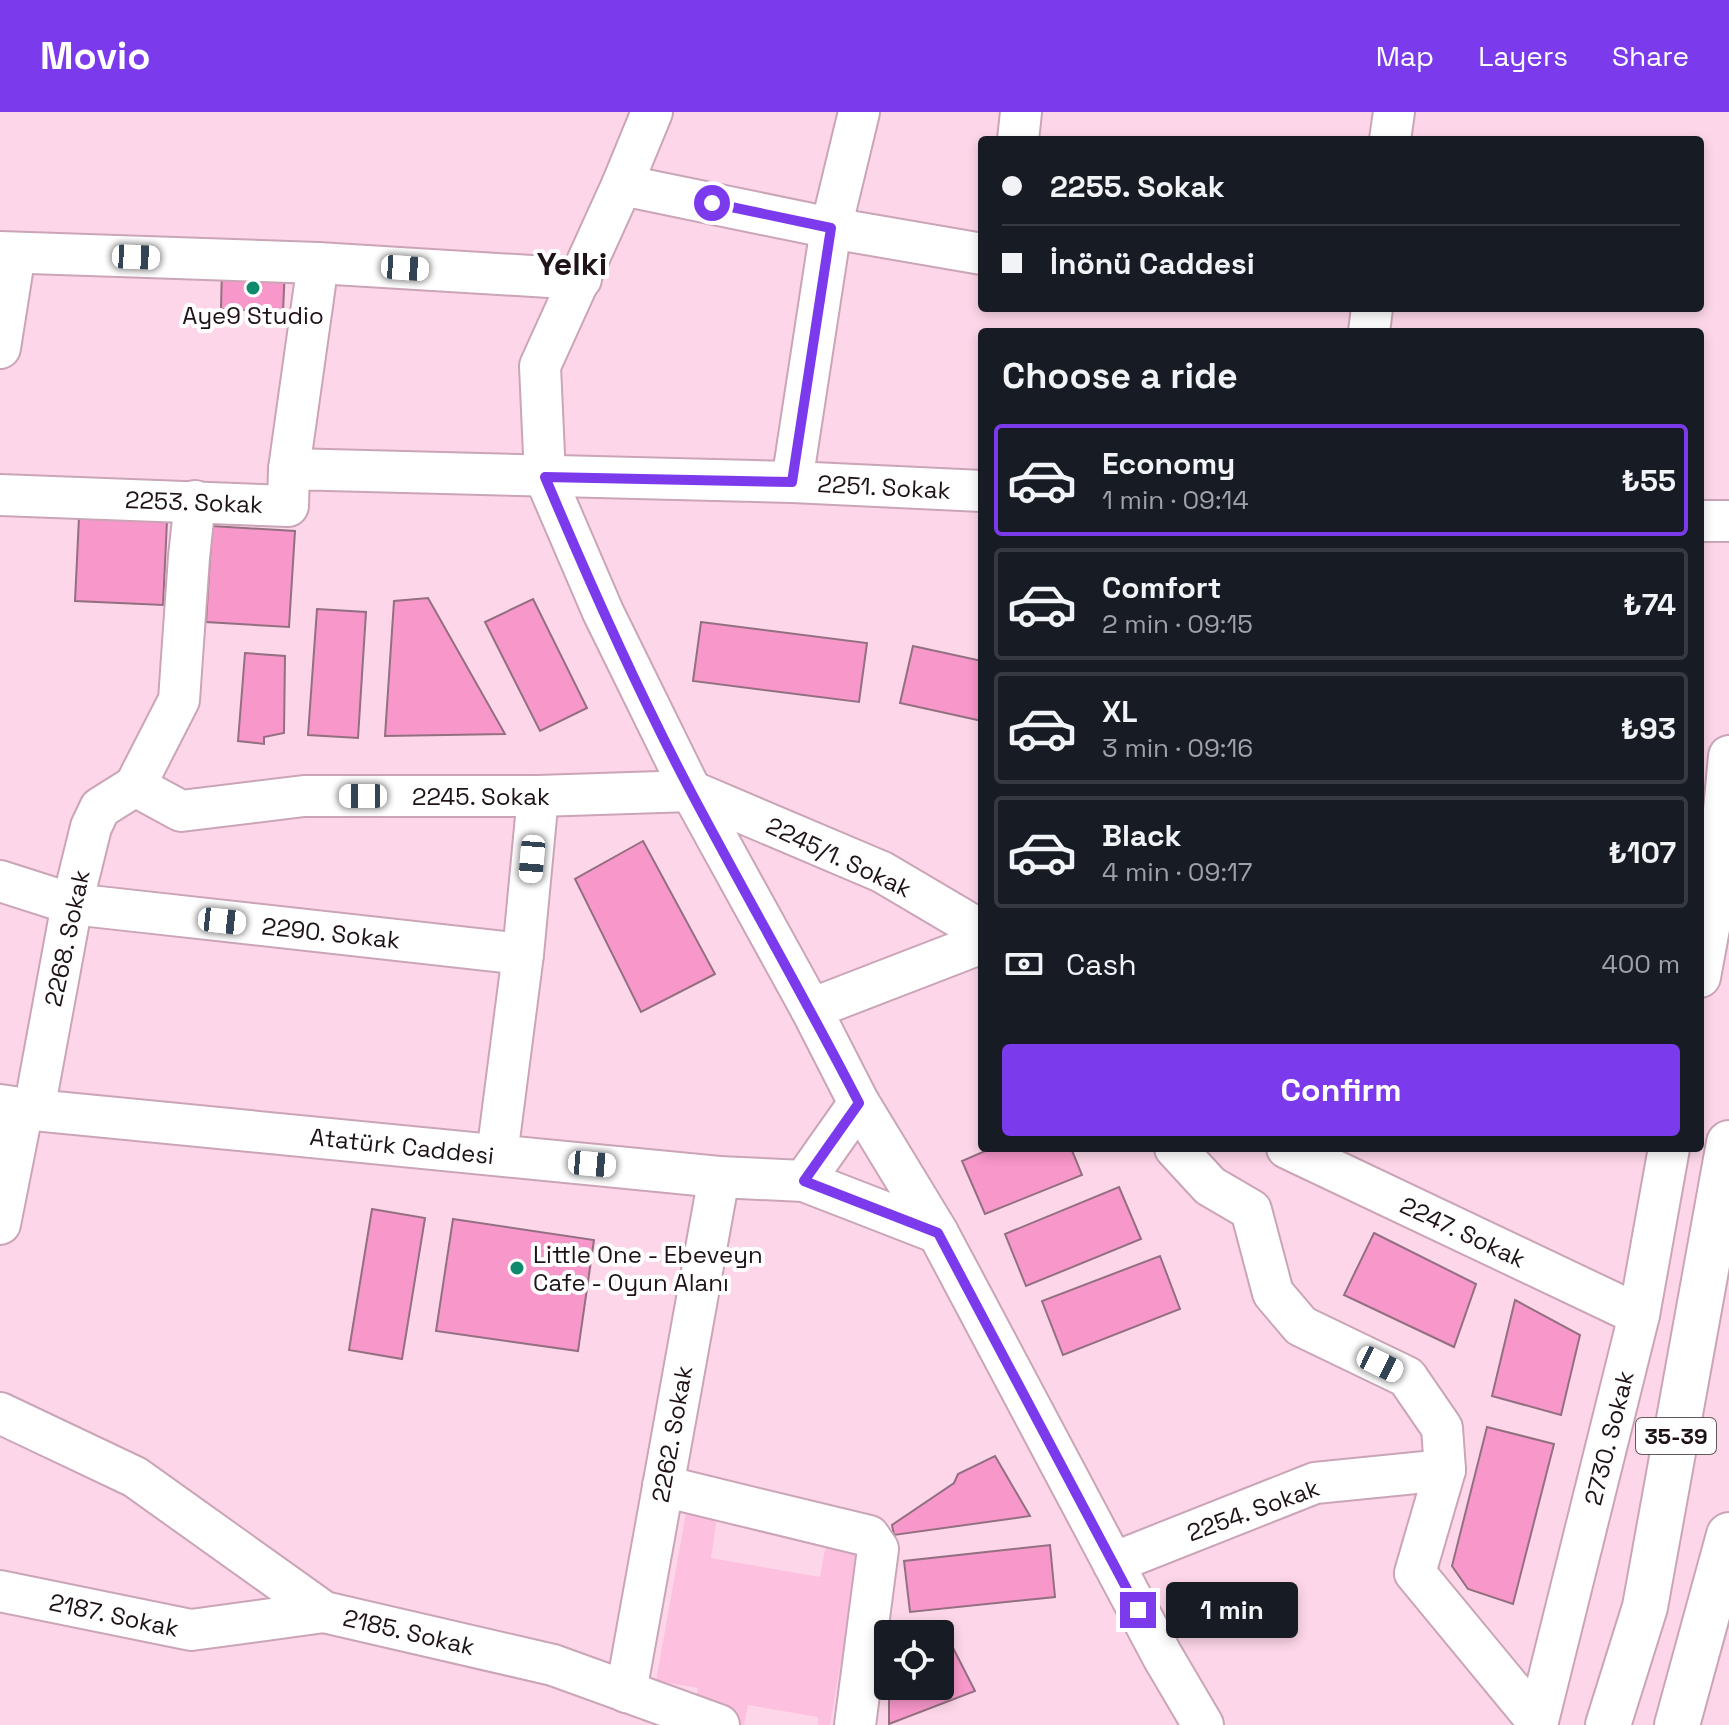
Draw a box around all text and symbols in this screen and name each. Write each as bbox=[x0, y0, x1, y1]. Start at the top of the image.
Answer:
text: Movio bbox=[40, 32, 150, 80]
text: Map bbox=[1376, 38, 1434, 74]
text: Layers bbox=[1478, 38, 1568, 74]
text: Share bbox=[1612, 38, 1689, 74]
text: 2255. Sokak bbox=[1050, 167, 1225, 206]
route start bbox=[694, 185, 730, 221]
car bbox=[112, 244, 160, 270]
district label: Yelki bbox=[537, 244, 607, 284]
text: İnönü Caddesi bbox=[1050, 244, 1255, 283]
car bbox=[380, 254, 430, 282]
marker: Aye9 Studio bbox=[244, 279, 262, 297]
place label: Aye9 Studio bbox=[182, 300, 324, 331]
text: Choose a ride bbox=[1002, 353, 1238, 399]
icon: car bbox=[1006, 444, 1078, 516]
text: Economy bbox=[1102, 444, 1235, 483]
text: ₺55 bbox=[1621, 461, 1676, 500]
street label: 2251. Sokak bbox=[817, 468, 951, 506]
text: 1 min · 09:14 bbox=[1102, 483, 1249, 517]
street label: 2253. Sokak bbox=[124, 484, 264, 520]
icon: car bbox=[1006, 568, 1078, 640]
text: Comfort bbox=[1102, 568, 1221, 607]
text: ₺74 bbox=[1623, 585, 1676, 624]
text: 2 min · 09:15 bbox=[1102, 607, 1253, 641]
icon: car bbox=[1006, 692, 1078, 764]
text: XL bbox=[1102, 692, 1138, 731]
text: ₺93 bbox=[1621, 709, 1676, 748]
text: 3 min · 09:16 bbox=[1102, 731, 1253, 765]
street label: 2245. Sokak bbox=[412, 781, 550, 812]
car bbox=[339, 784, 387, 808]
street label: 2245/1. Sokak bbox=[761, 810, 917, 904]
icon: car bbox=[1006, 816, 1078, 888]
text: Black bbox=[1102, 816, 1181, 855]
text: ₺107 bbox=[1608, 833, 1676, 872]
car bbox=[518, 834, 546, 884]
text: 4 min · 09:17 bbox=[1102, 855, 1253, 889]
street label: 2268. Sokak bbox=[37, 867, 97, 1009]
car bbox=[197, 907, 247, 935]
street label: 2290. Sokak bbox=[260, 910, 402, 956]
icon: cash bbox=[1002, 942, 1046, 986]
text: Cash bbox=[1066, 945, 1137, 984]
text: 400 m bbox=[1601, 947, 1680, 981]
button: Confirm bbox=[1002, 1044, 1680, 1136]
street label: Atatürk Caddesi bbox=[308, 1121, 496, 1171]
car bbox=[567, 1150, 617, 1178]
street label: 2247. Sokak bbox=[1395, 1189, 1531, 1275]
place label: Little One - Ebeveyn Cafe - Oyun Alanı bbox=[533, 1239, 763, 1298]
marker: Little One - Ebeveyn Cafe - Oyun Alanı bbox=[508, 1259, 526, 1277]
car bbox=[1353, 1343, 1407, 1385]
street label: 2262. Sokak bbox=[645, 1363, 699, 1505]
street label: 2730. Sokak bbox=[1577, 1367, 1641, 1509]
road number: 35-39 bbox=[1636, 1418, 1716, 1454]
street label: 2254. Sokak bbox=[1183, 1472, 1324, 1548]
callout: 1 min bbox=[1166, 1582, 1298, 1638]
street label: 2187. Sokak bbox=[46, 1586, 182, 1644]
route end bbox=[1120, 1592, 1156, 1628]
text: 1 min bbox=[1200, 1593, 1264, 1627]
street label: 2185. Sokak bbox=[340, 1602, 478, 1662]
map controls bbox=[874, 1620, 954, 1700]
button: locate bbox=[874, 1620, 954, 1700]

